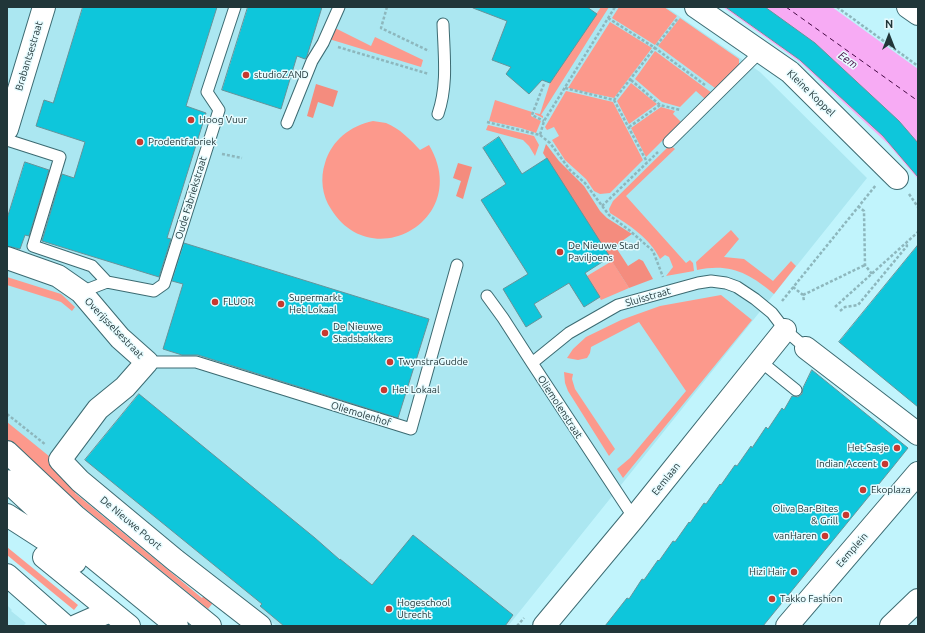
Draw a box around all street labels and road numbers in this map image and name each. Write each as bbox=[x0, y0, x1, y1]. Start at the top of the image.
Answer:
street label: Brabantsestraat bbox=[13, 20, 45, 92]
street label: Kleine Koppel bbox=[785, 67, 837, 119]
street label: Oude Fabriekstraat bbox=[173, 155, 209, 241]
street label: Sluisstraat bbox=[624, 285, 672, 309]
street label: Overijsselsestraat bbox=[82, 295, 146, 361]
street label: Oliemolenstraat bbox=[535, 373, 585, 441]
street label: Oliemolenhof bbox=[330, 399, 392, 429]
street label: Eemlaan bbox=[649, 460, 683, 498]
street label: De Nieuwe Poort bbox=[98, 494, 164, 552]
street label: Eemplein bbox=[834, 530, 870, 570]

